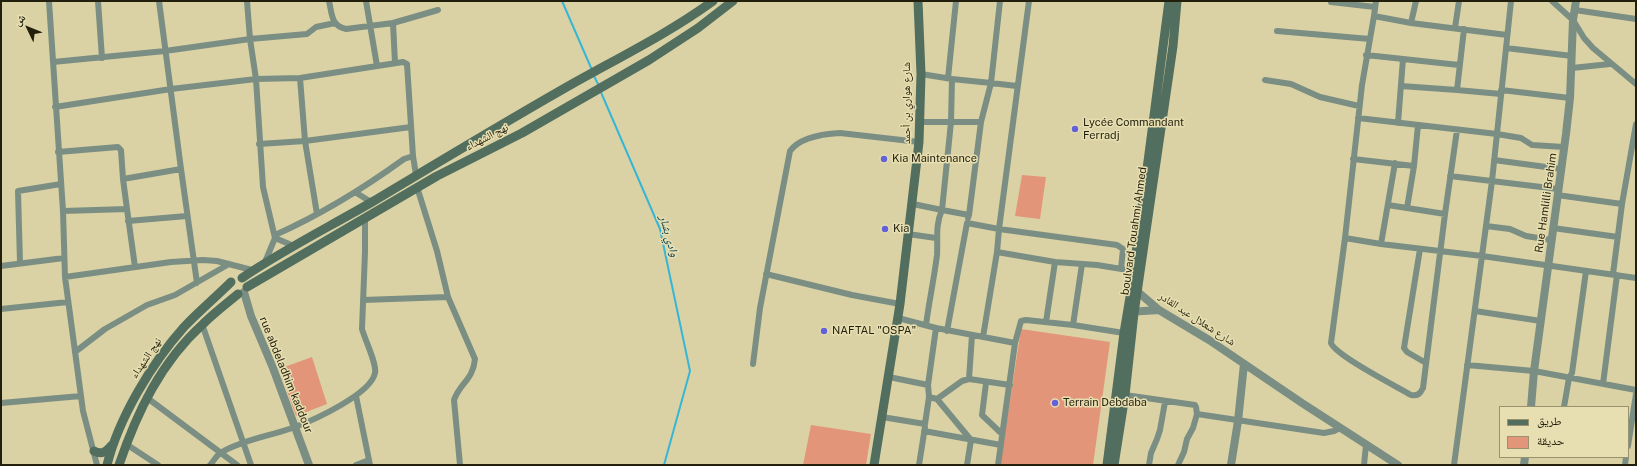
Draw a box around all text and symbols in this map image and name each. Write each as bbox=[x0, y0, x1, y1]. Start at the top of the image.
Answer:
north arrow bbox=[8, 8, 48, 48]
text: ش bbox=[11, 11, 28, 28]
street label: شارع هواري بن أحمد bbox=[900, 62, 914, 144]
place label: Lycée Commandant Ferradj bbox=[1083, 116, 1184, 142]
street label: نهج الشهداء bbox=[463, 121, 511, 153]
marker: Lycée Commandant Ferradj bbox=[1070, 124, 1080, 134]
place label: Kia Maintenance bbox=[892, 152, 977, 166]
street label: Rue Hamlilli Brahim bbox=[1532, 152, 1560, 254]
marker: Kia Maintenance bbox=[879, 154, 889, 164]
street label: boulvard Touahmi Ahmed bbox=[1118, 166, 1150, 296]
water label: وادي بشار bbox=[656, 213, 682, 259]
place label: Kia bbox=[893, 222, 909, 236]
marker: Kia bbox=[880, 224, 890, 234]
street label: شارع شعلال عبد القادر bbox=[1156, 289, 1238, 349]
street label: rue abdeladhim kaddour bbox=[257, 315, 315, 435]
place label: NAFTAL "OSPA" bbox=[832, 324, 916, 338]
marker: NAFTAL "OSPA" bbox=[819, 326, 829, 336]
street label: نهج الشهداء bbox=[128, 335, 164, 381]
place label: Terrain Debdaba bbox=[1063, 396, 1147, 410]
marker: Terrain Debdaba bbox=[1050, 398, 1060, 408]
legend bbox=[1499, 406, 1629, 458]
text: طريق bbox=[1537, 414, 1562, 428]
text: حديقة bbox=[1537, 434, 1565, 448]

